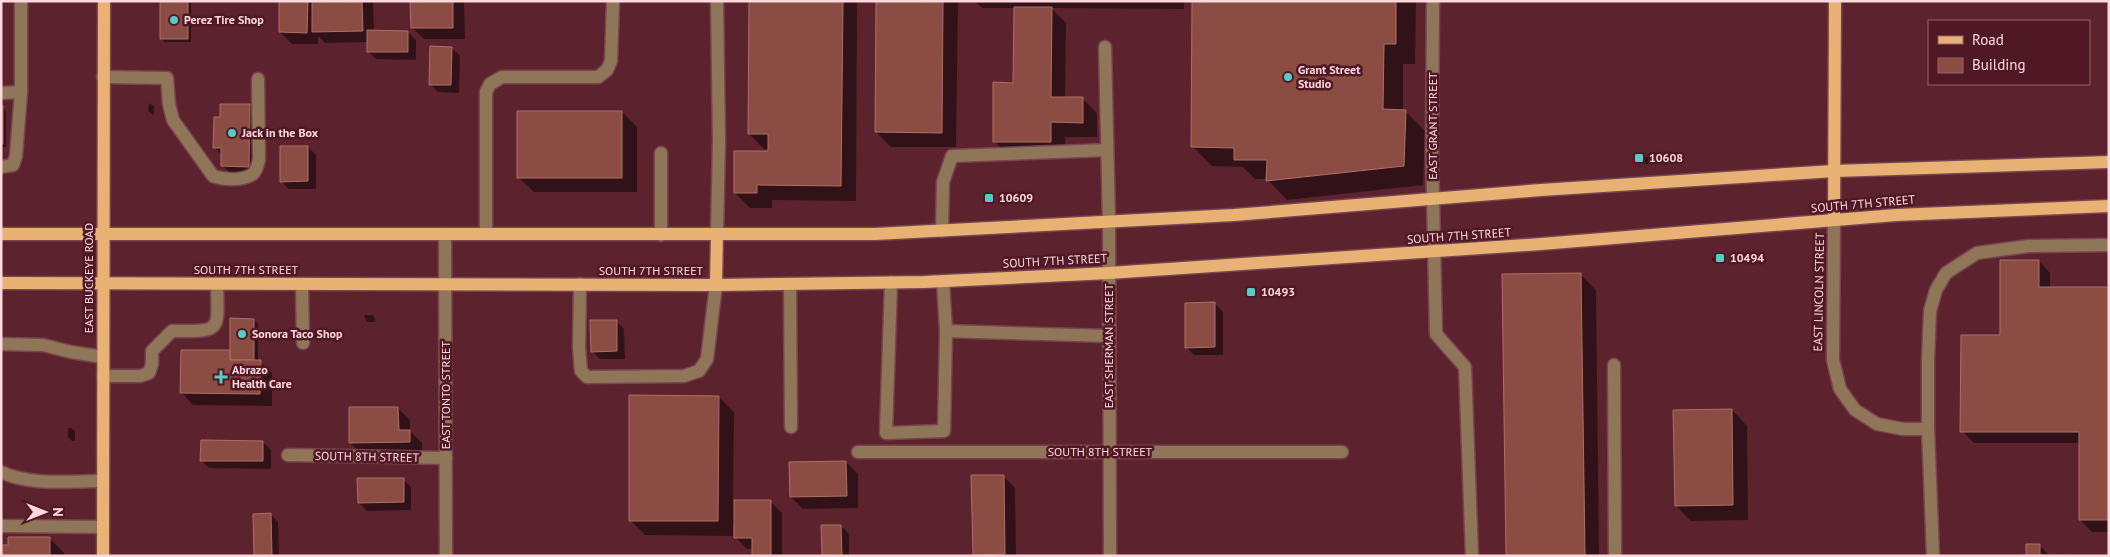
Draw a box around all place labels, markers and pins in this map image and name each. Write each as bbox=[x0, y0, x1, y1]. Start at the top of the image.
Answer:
place label: Perez Tire Shop bbox=[184, 12, 264, 27]
marker: Perez Tire Shop bbox=[168, 14, 180, 26]
place label: Grant Street Studio bbox=[1298, 62, 1361, 91]
marker: Grant Street Studio bbox=[1282, 71, 1294, 83]
place label: Jack in the Box bbox=[241, 125, 319, 140]
marker: Jack in the Box bbox=[226, 127, 238, 139]
place label: 10608 bbox=[1649, 150, 1683, 165]
marker: 10608 bbox=[1633, 152, 1645, 164]
place label: 10609 bbox=[999, 190, 1033, 205]
marker: 10609 bbox=[983, 192, 995, 204]
place label: 10494 bbox=[1730, 250, 1764, 265]
marker: 10494 bbox=[1714, 252, 1726, 264]
place label: 10493 bbox=[1261, 284, 1295, 299]
marker: 10493 bbox=[1245, 286, 1257, 298]
place label: Sonora Taco Shop bbox=[252, 326, 343, 341]
marker: Sonora Taco Shop bbox=[236, 328, 248, 340]
place label: Abrazo Health Care bbox=[232, 362, 292, 391]
marker: Abrazo Health Care bbox=[214, 370, 228, 384]

